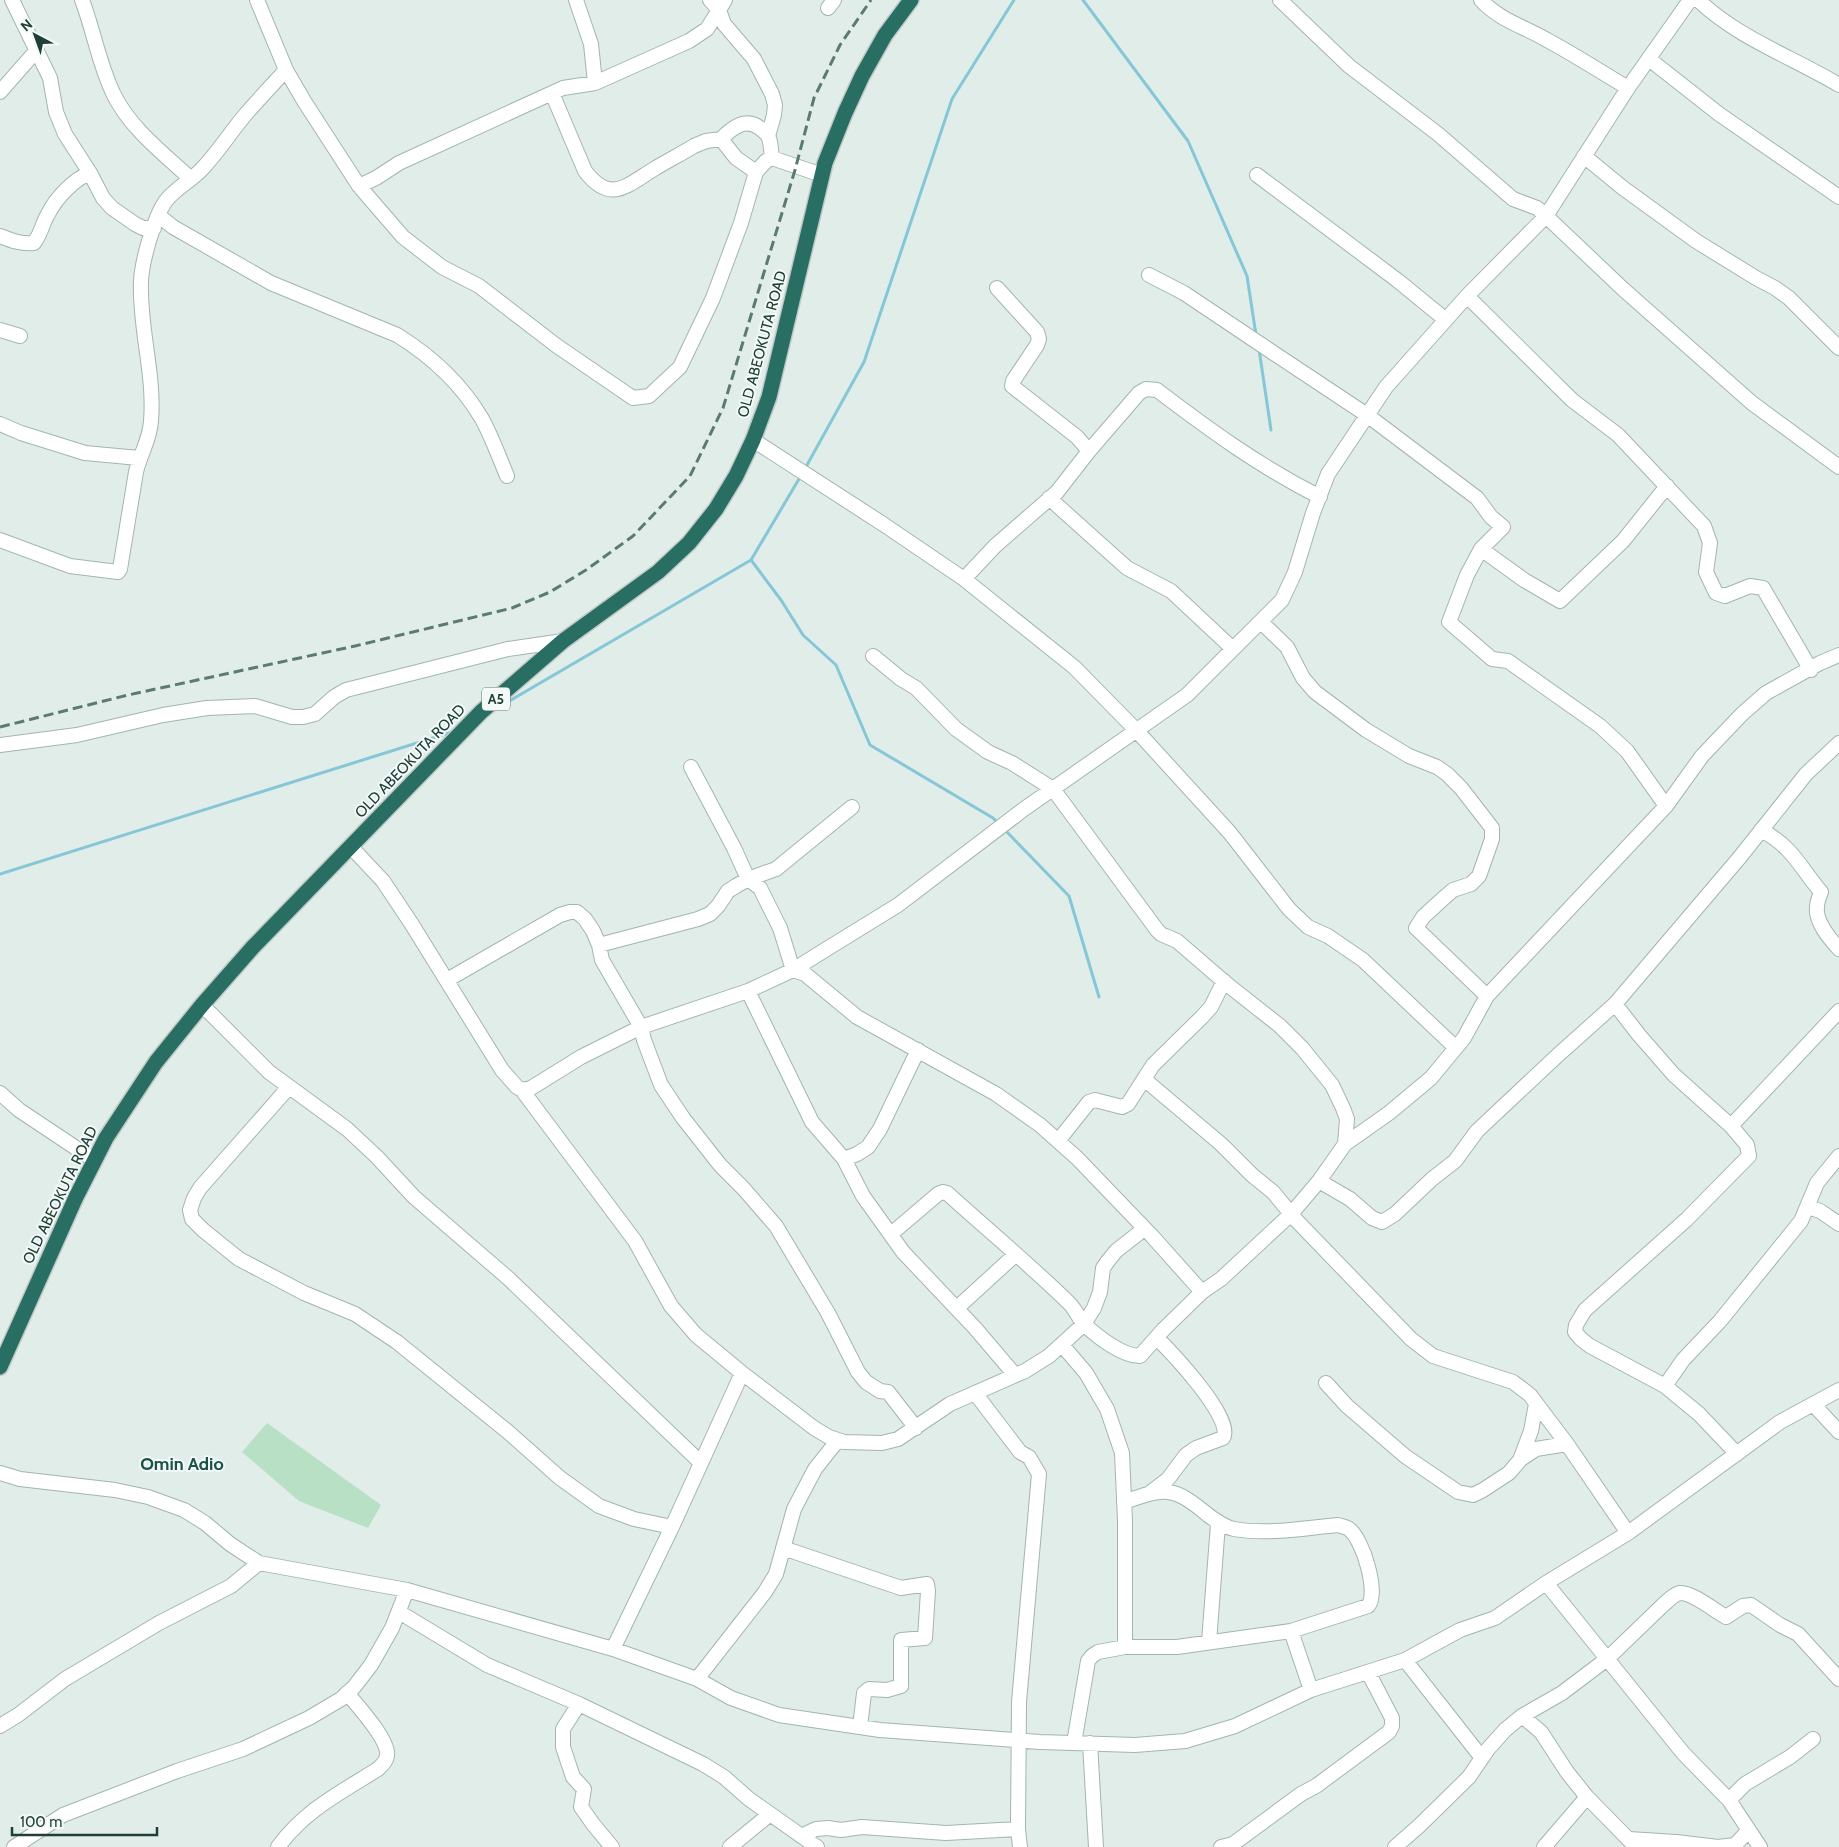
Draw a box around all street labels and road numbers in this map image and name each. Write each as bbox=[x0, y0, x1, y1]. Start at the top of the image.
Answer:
street label: OLD ABEOKUTA ROAD bbox=[734, 269, 790, 419]
road number: A5 bbox=[482, 688, 510, 711]
street label: OLD ABEOKUTA ROAD bbox=[351, 700, 469, 822]
street label: OLD ABEOKUTA ROAD bbox=[19, 1123, 101, 1267]

